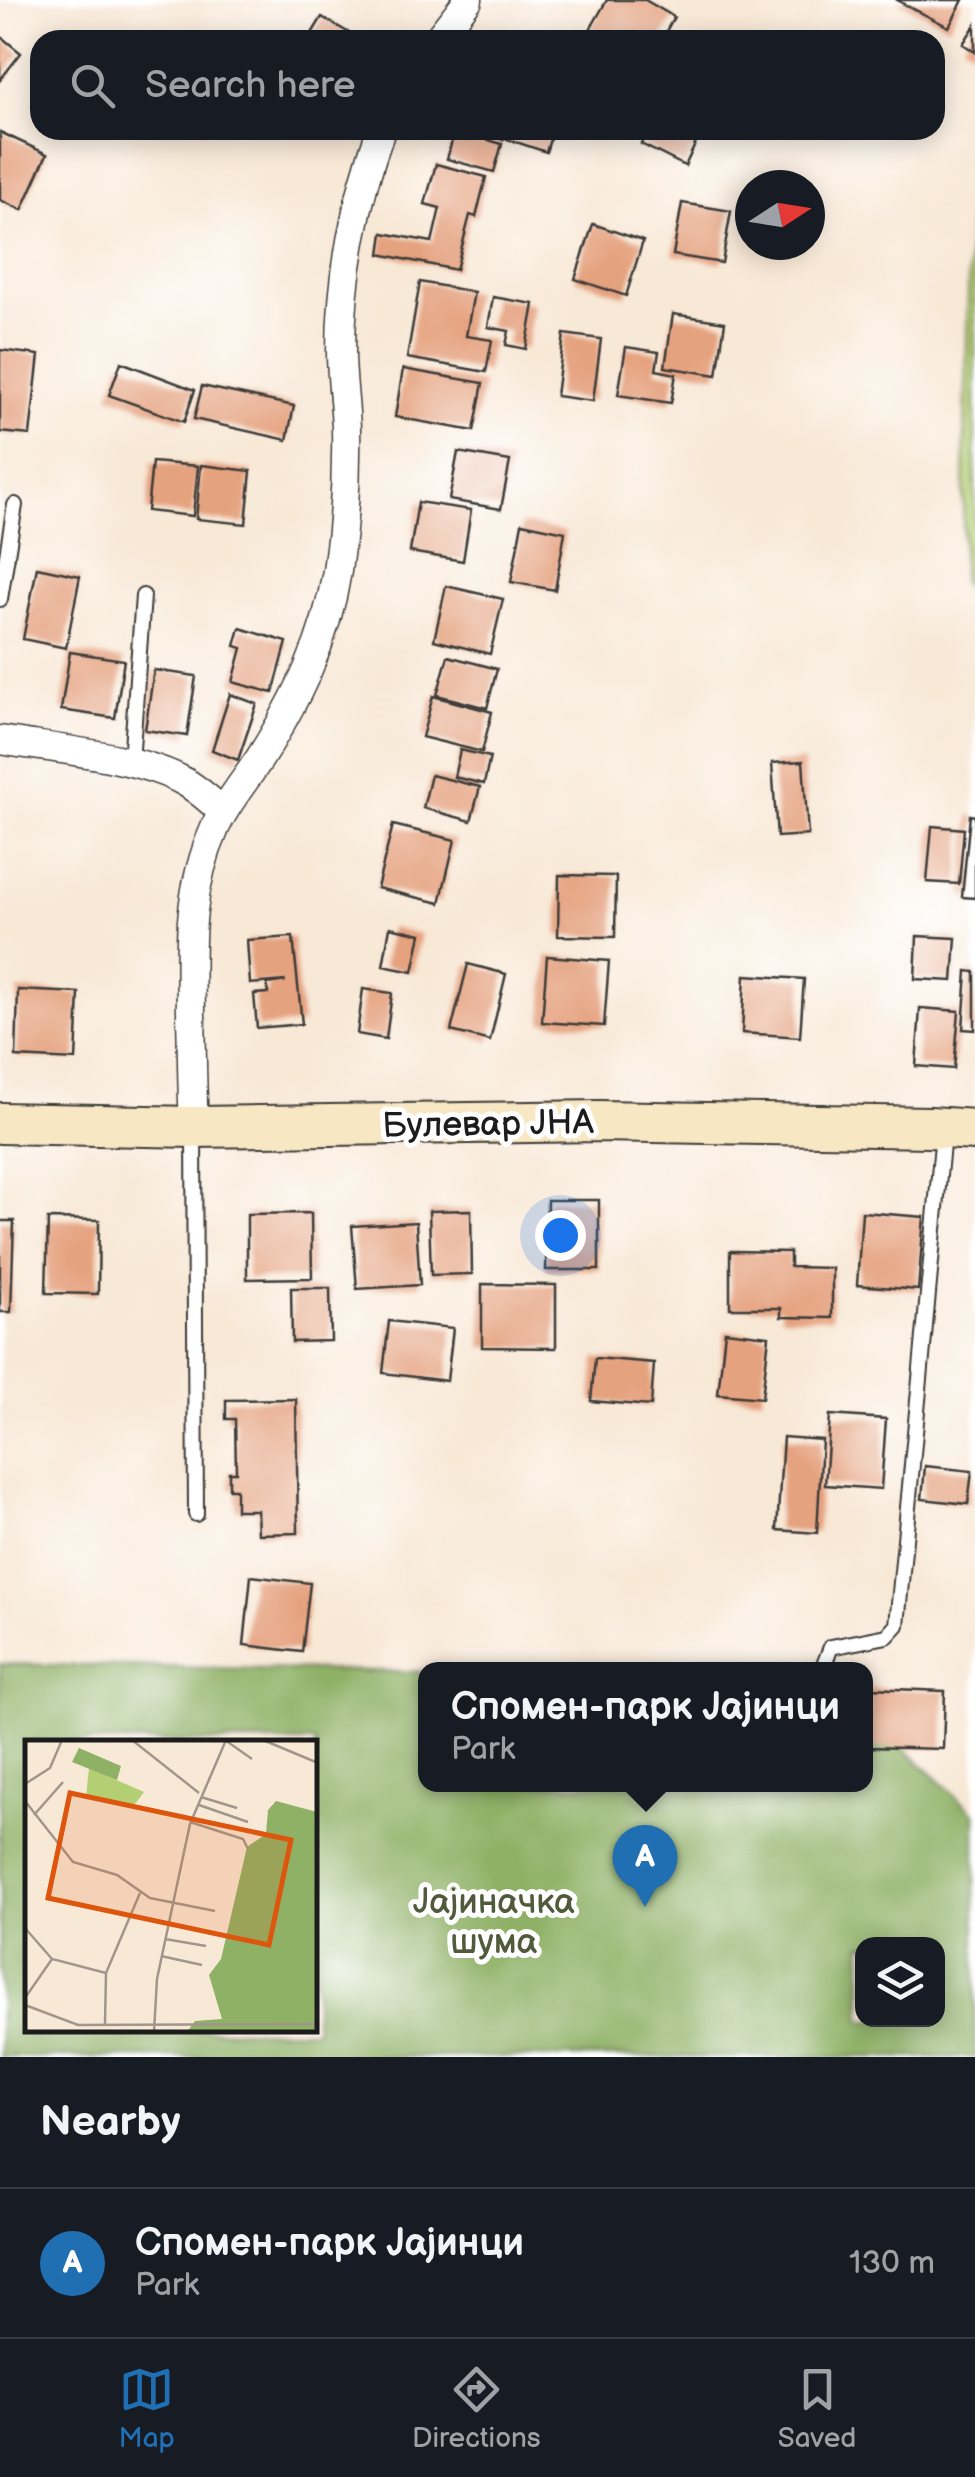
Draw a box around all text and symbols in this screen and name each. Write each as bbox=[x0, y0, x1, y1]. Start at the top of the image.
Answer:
search box bbox=[30, 30, 945, 140]
icon: search bbox=[65, 58, 120, 113]
text: Search here bbox=[145, 63, 356, 108]
north arrow bbox=[735, 170, 825, 260]
street label: Булевар ЈНА bbox=[382, 1101, 595, 1148]
your location bbox=[535, 1210, 586, 1261]
popup bbox=[418, 1662, 873, 1792]
text: Спомен-парк Јајинци bbox=[451, 1685, 840, 1730]
text: Park bbox=[451, 1730, 515, 1769]
inset map bbox=[25, 1740, 318, 2032]
pin: A bbox=[612, 1824, 678, 1907]
park label: Јајиначка шума bbox=[413, 1881, 575, 1964]
map controls bbox=[855, 1937, 945, 2027]
button: layers bbox=[855, 1937, 945, 2027]
text: Nearby bbox=[40, 2097, 180, 2148]
text: Спомен-парк Јајинци bbox=[135, 2221, 524, 2266]
text: A bbox=[63, 2244, 82, 2283]
text: 130 m bbox=[849, 2244, 935, 2283]
text: Park bbox=[135, 2266, 199, 2305]
tab: Map bbox=[119, 2362, 175, 2455]
tab: Directions bbox=[412, 2362, 541, 2455]
tab: Saved bbox=[778, 2362, 856, 2455]

